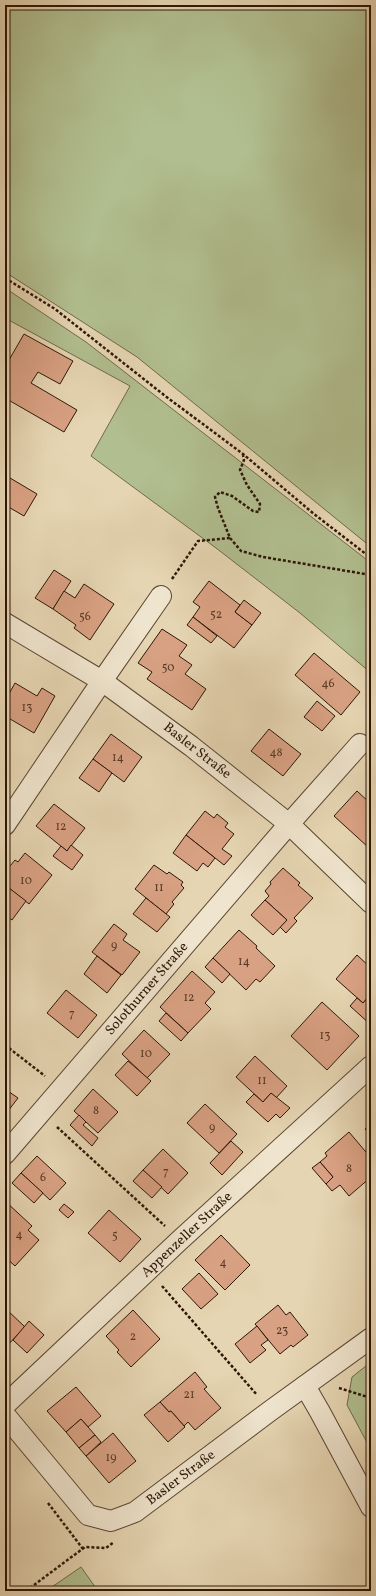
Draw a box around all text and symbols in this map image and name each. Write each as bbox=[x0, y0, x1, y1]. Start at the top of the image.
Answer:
house number: 52 bbox=[210, 607, 222, 623]
house number: 56 bbox=[79, 609, 91, 625]
house number: 50 bbox=[162, 660, 174, 676]
house number: 46 bbox=[321, 676, 335, 692]
house number: 13 bbox=[22, 700, 32, 716]
street label: Basler Straße bbox=[159, 718, 235, 784]
house number: 48 bbox=[269, 745, 283, 761]
house number: 14 bbox=[112, 750, 124, 766]
house number: 12 bbox=[55, 819, 67, 835]
house number: 10 bbox=[20, 873, 32, 889]
house number: 11 bbox=[154, 880, 164, 896]
street label: Solothurner Straße bbox=[101, 938, 193, 1040]
house number: 9 bbox=[111, 938, 117, 954]
house number: 14 bbox=[238, 954, 250, 970]
house number: 12 bbox=[183, 990, 195, 1006]
house number: 7 bbox=[69, 1006, 75, 1022]
house number: 13 bbox=[320, 1028, 330, 1044]
house number: 10 bbox=[140, 1046, 152, 1062]
house number: 11 bbox=[257, 1073, 267, 1089]
house number: 8 bbox=[93, 1103, 99, 1119]
house number: 9 bbox=[209, 1120, 215, 1136]
house number: 8 bbox=[346, 1161, 352, 1177]
house number: 7 bbox=[163, 1164, 169, 1180]
house number: 6 bbox=[40, 1170, 46, 1186]
street label: Appenzeller Straße bbox=[137, 1188, 237, 1282]
house number: 4 bbox=[15, 1227, 23, 1243]
house number: 5 bbox=[112, 1228, 118, 1244]
house number: 4 bbox=[219, 1255, 227, 1271]
house number: 23 bbox=[276, 1323, 288, 1339]
house number: 2 bbox=[130, 1329, 136, 1345]
house number: 21 bbox=[183, 1387, 195, 1403]
street label: Basler Straße bbox=[143, 1446, 220, 1510]
house number: 19 bbox=[106, 1450, 116, 1466]

